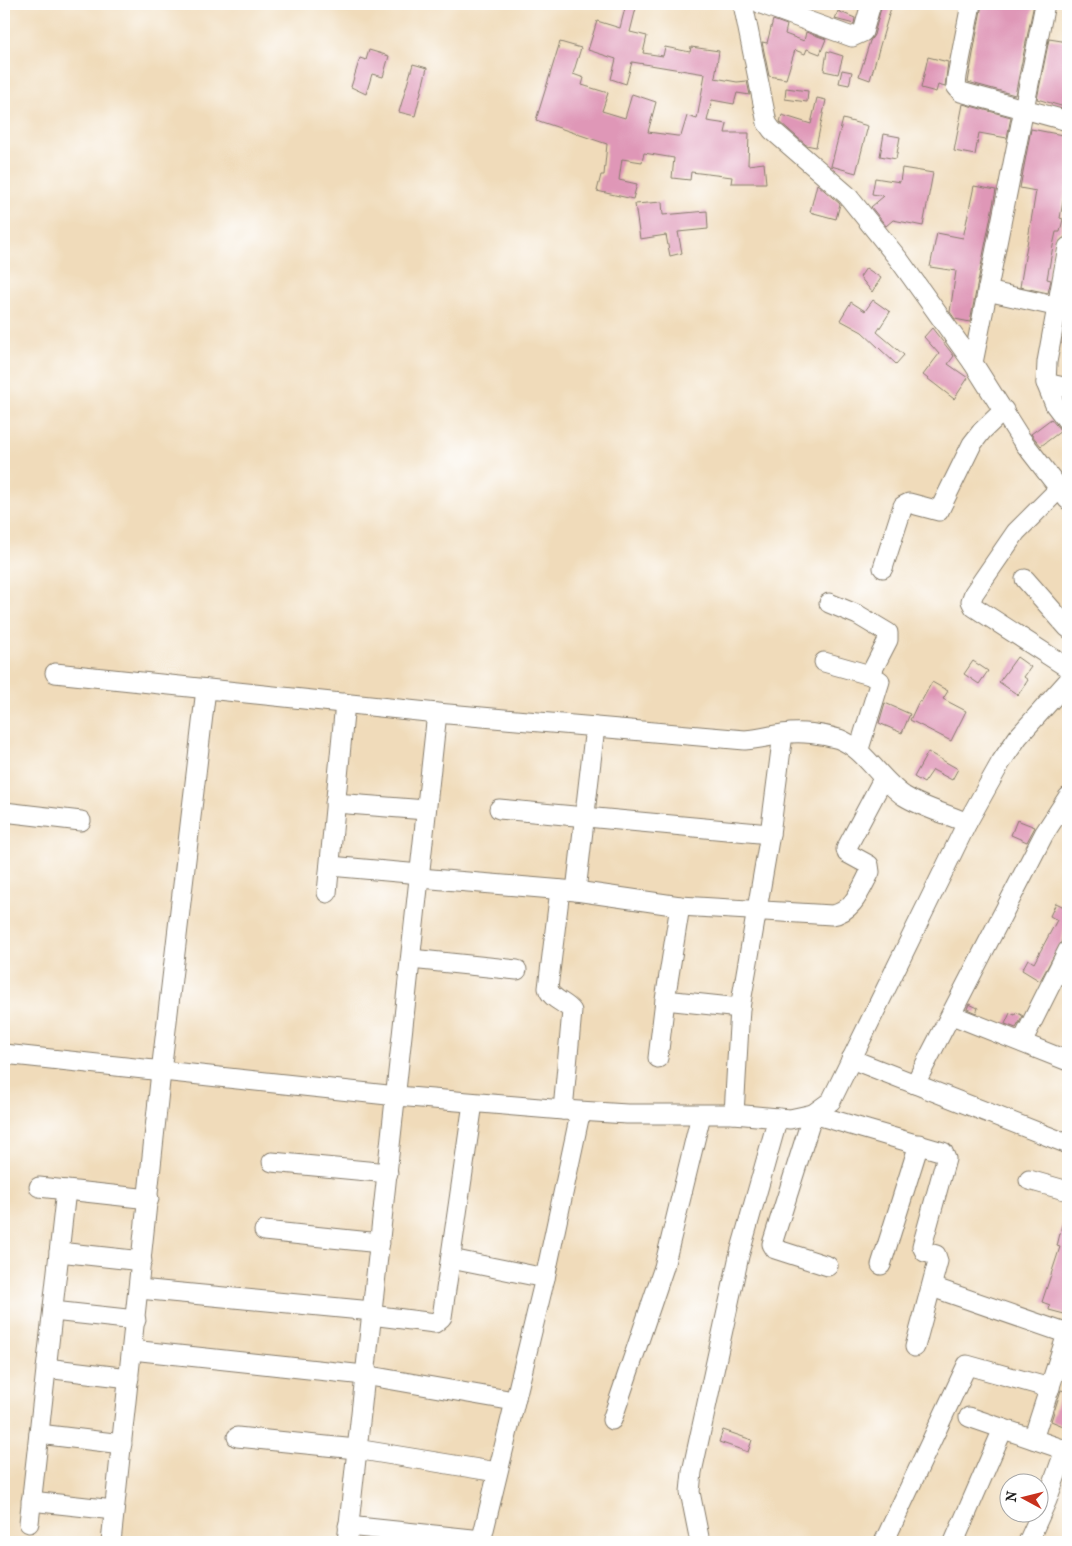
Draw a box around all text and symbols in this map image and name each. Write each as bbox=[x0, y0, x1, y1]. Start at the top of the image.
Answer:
north arrow bbox=[1000, 1474, 1050, 1524]
text: N bbox=[1003, 1490, 1021, 1503]

